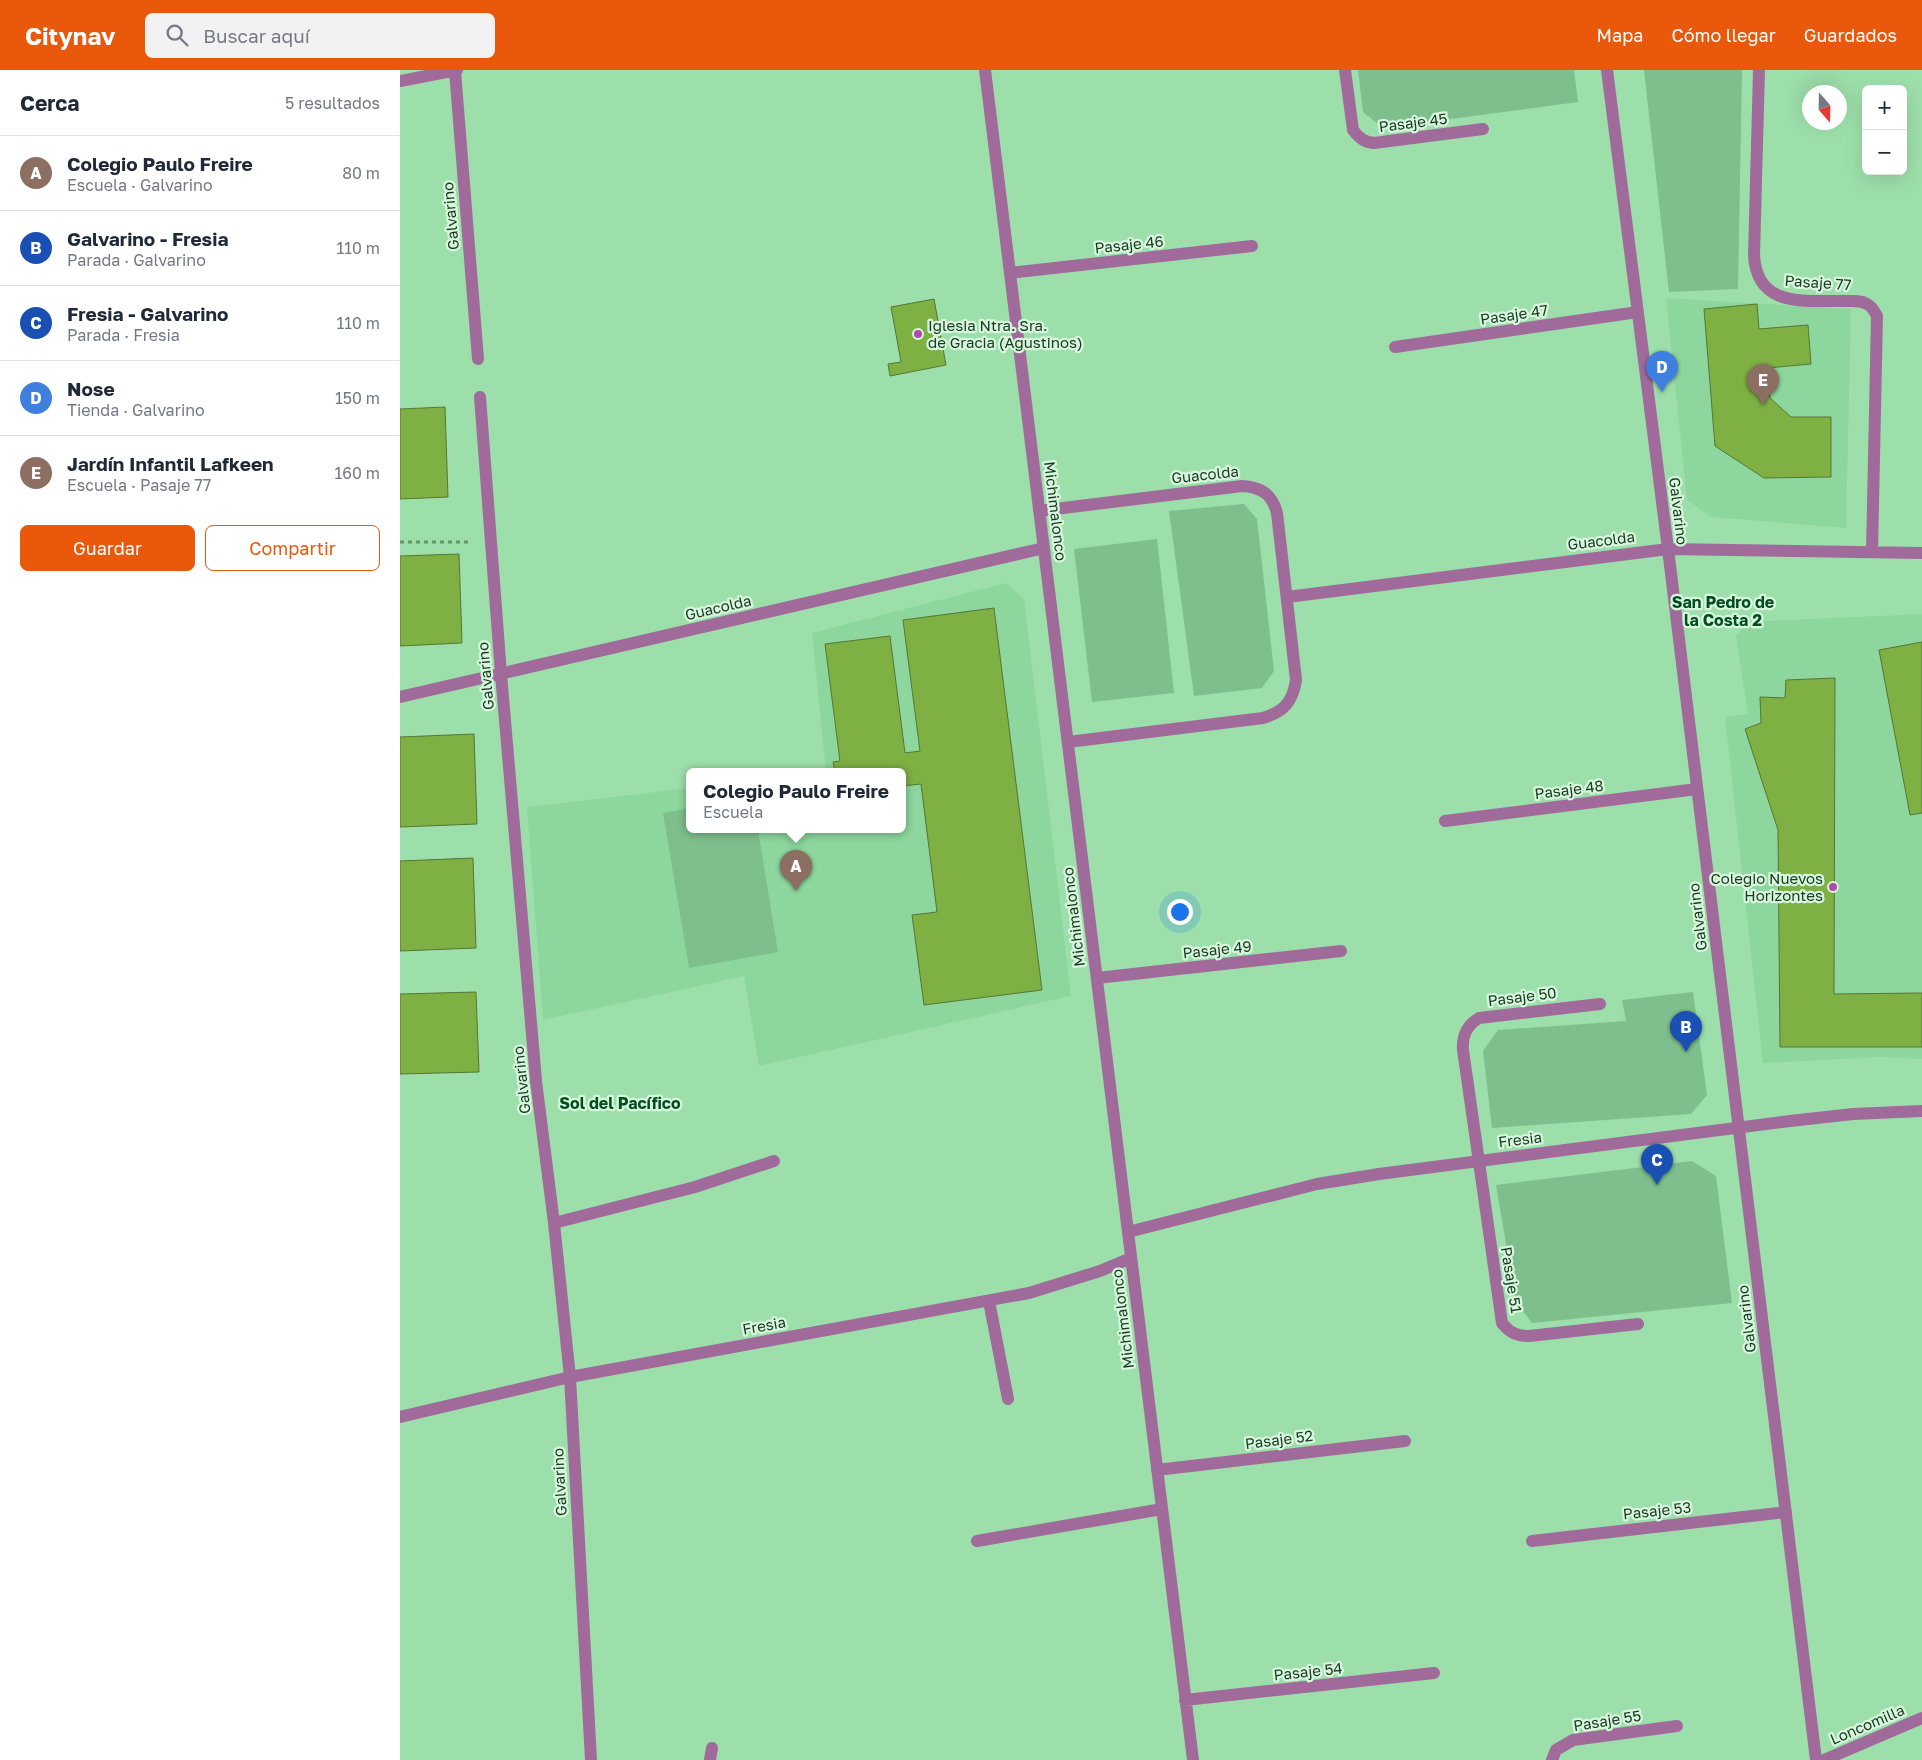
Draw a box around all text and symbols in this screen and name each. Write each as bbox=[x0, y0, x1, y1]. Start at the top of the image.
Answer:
search box bbox=[145, 13, 495, 58]
text: Citynav bbox=[25, 21, 115, 50]
icon: search bbox=[163, 21, 191, 49]
text: Buscar aquí bbox=[203, 24, 310, 47]
text: Mapa bbox=[1597, 24, 1643, 46]
text: Cómo llegar bbox=[1671, 24, 1776, 46]
text: Guardados bbox=[1804, 24, 1897, 46]
north arrow bbox=[1802, 85, 1847, 130]
map controls bbox=[1862, 85, 1907, 175]
button: + bbox=[1862, 85, 1907, 130]
text: Cerca bbox=[20, 90, 79, 116]
text: 5 resultados bbox=[285, 93, 380, 113]
street label: Pasaje 45 bbox=[1378, 109, 1448, 135]
button: − bbox=[1862, 130, 1907, 175]
text: Colegio Paulo Freire bbox=[67, 152, 253, 175]
text: A bbox=[30, 163, 42, 183]
text: 80 m bbox=[342, 163, 380, 183]
text: Escuela · Galvarino bbox=[67, 175, 213, 195]
street label: Galvarino bbox=[438, 181, 462, 251]
text: Galvarino - Fresia bbox=[67, 227, 228, 250]
street label: Pasaje 46 bbox=[1094, 231, 1164, 257]
text: B bbox=[30, 238, 42, 258]
text: 110 m bbox=[336, 238, 380, 258]
text: Parada · Galvarino bbox=[67, 250, 206, 270]
street label: Pasaje 77 bbox=[1784, 271, 1852, 293]
street label: Pasaje 47 bbox=[1479, 300, 1549, 328]
text: Fresia - Galvarino bbox=[67, 302, 228, 325]
text: C bbox=[30, 313, 42, 333]
text: 110 m bbox=[336, 313, 380, 333]
place label: Iglesia Ntra. Sra. de Gracia (Agustinos) bbox=[928, 316, 1083, 351]
text: Parada · Fresia bbox=[67, 325, 180, 345]
marker: Iglesia Ntra. Sra. de Gracia (Agustinos) bbox=[912, 328, 924, 340]
pin: D bbox=[1646, 351, 1678, 392]
pin: E bbox=[1747, 364, 1779, 405]
text: Nose bbox=[67, 377, 115, 400]
text: D bbox=[30, 388, 42, 408]
text: 150 m bbox=[335, 388, 380, 408]
text: Tienda · Galvarino bbox=[67, 400, 205, 420]
text: Jardín Infantil Lafkeen bbox=[67, 452, 274, 475]
street label: Michimalonco bbox=[1041, 460, 1071, 562]
street label: Guacolda bbox=[1170, 462, 1240, 486]
text: E bbox=[31, 463, 41, 483]
text: 160 m bbox=[334, 463, 380, 483]
text: Escuela · Pasaje 77 bbox=[67, 475, 211, 495]
street label: Galvarino bbox=[1666, 476, 1692, 546]
button: Guardar bbox=[20, 525, 195, 571]
button: Compartir bbox=[205, 525, 380, 571]
street label: Guacolda bbox=[1566, 527, 1636, 553]
street label: Guacolda bbox=[683, 591, 753, 623]
district label: San Pedro de la Costa 2 bbox=[1672, 592, 1774, 630]
street label: Galvarino bbox=[473, 641, 497, 711]
popup bbox=[686, 768, 906, 833]
street label: Pasaje 48 bbox=[1533, 776, 1605, 802]
text: Colegio Paulo Freire bbox=[703, 779, 889, 802]
text: Escuela bbox=[703, 802, 763, 822]
pin: A bbox=[780, 850, 812, 891]
street label: Michimalonco bbox=[1058, 866, 1088, 968]
place label: Colegio Nuevos Horizontes bbox=[1711, 869, 1823, 904]
marker: Colegio Nuevos Horizontes bbox=[1827, 881, 1839, 893]
street label: Galvarino bbox=[1684, 882, 1710, 952]
your location bbox=[1167, 899, 1193, 925]
street label: Pasaje 49 bbox=[1182, 936, 1252, 962]
street label: Pasaje 50 bbox=[1487, 983, 1557, 1009]
pin: B bbox=[1670, 1011, 1702, 1052]
street label: Galvarino bbox=[508, 1045, 534, 1115]
district label: Sol del Pacífico bbox=[559, 1093, 681, 1113]
street label: Fresia bbox=[1497, 1127, 1543, 1151]
pin: C bbox=[1641, 1144, 1673, 1185]
street label: Pasaje 51 bbox=[1498, 1245, 1526, 1315]
street label: Michimalonco bbox=[1107, 1268, 1137, 1370]
street label: Galvarino bbox=[1733, 1284, 1759, 1354]
street label: Fresia bbox=[741, 1312, 787, 1338]
street label: Pasaje 52 bbox=[1244, 1426, 1314, 1452]
street label: Galvarino bbox=[548, 1448, 570, 1516]
street label: Pasaje 53 bbox=[1622, 1497, 1692, 1523]
street label: Pasaje 54 bbox=[1273, 1658, 1343, 1684]
street label: Loncomilla bbox=[1827, 1700, 1907, 1748]
street label: Pasaje 55 bbox=[1572, 1706, 1642, 1734]

